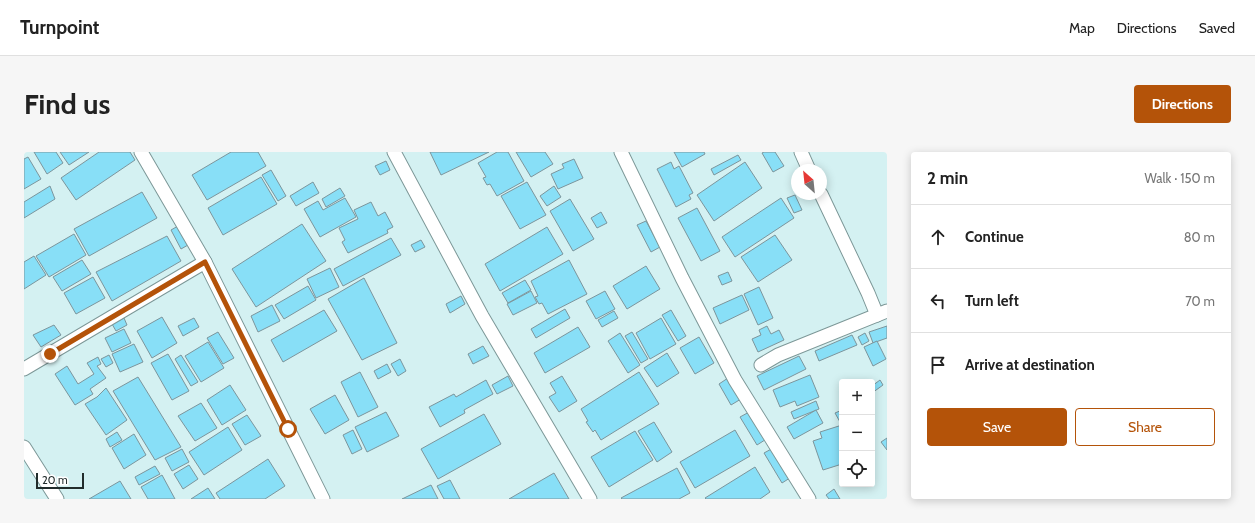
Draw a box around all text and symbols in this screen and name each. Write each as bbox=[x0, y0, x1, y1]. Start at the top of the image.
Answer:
text: Turnpoint bbox=[20, 16, 99, 39]
text: Map bbox=[1069, 19, 1095, 37]
text: Directions bbox=[1117, 19, 1177, 37]
text: Saved bbox=[1199, 19, 1235, 37]
button: Directions bbox=[1134, 85, 1231, 123]
text: Find us bbox=[24, 87, 110, 121]
north arrow bbox=[791, 164, 827, 200]
text: 2 min bbox=[927, 168, 968, 188]
text: Walk · 150 m bbox=[1144, 170, 1215, 186]
icon: ahead bbox=[927, 226, 949, 248]
text: Continue bbox=[965, 228, 1024, 246]
text: 80 m bbox=[1184, 229, 1215, 245]
icon: left bbox=[927, 290, 949, 312]
text: Turn left bbox=[965, 292, 1019, 310]
text: 70 m bbox=[1185, 293, 1215, 309]
route end bbox=[41, 345, 59, 363]
icon: arrive bbox=[927, 354, 949, 376]
text: Arrive at destination bbox=[965, 356, 1095, 374]
map controls bbox=[839, 379, 875, 487]
button: + bbox=[839, 379, 875, 415]
button: Save bbox=[927, 408, 1067, 446]
button: Share bbox=[1075, 408, 1215, 446]
button: − bbox=[839, 415, 875, 451]
route start bbox=[279, 420, 297, 438]
button: locate bbox=[839, 451, 875, 487]
scale bar bbox=[36, 471, 84, 490]
text: 20 m bbox=[42, 473, 68, 487]

